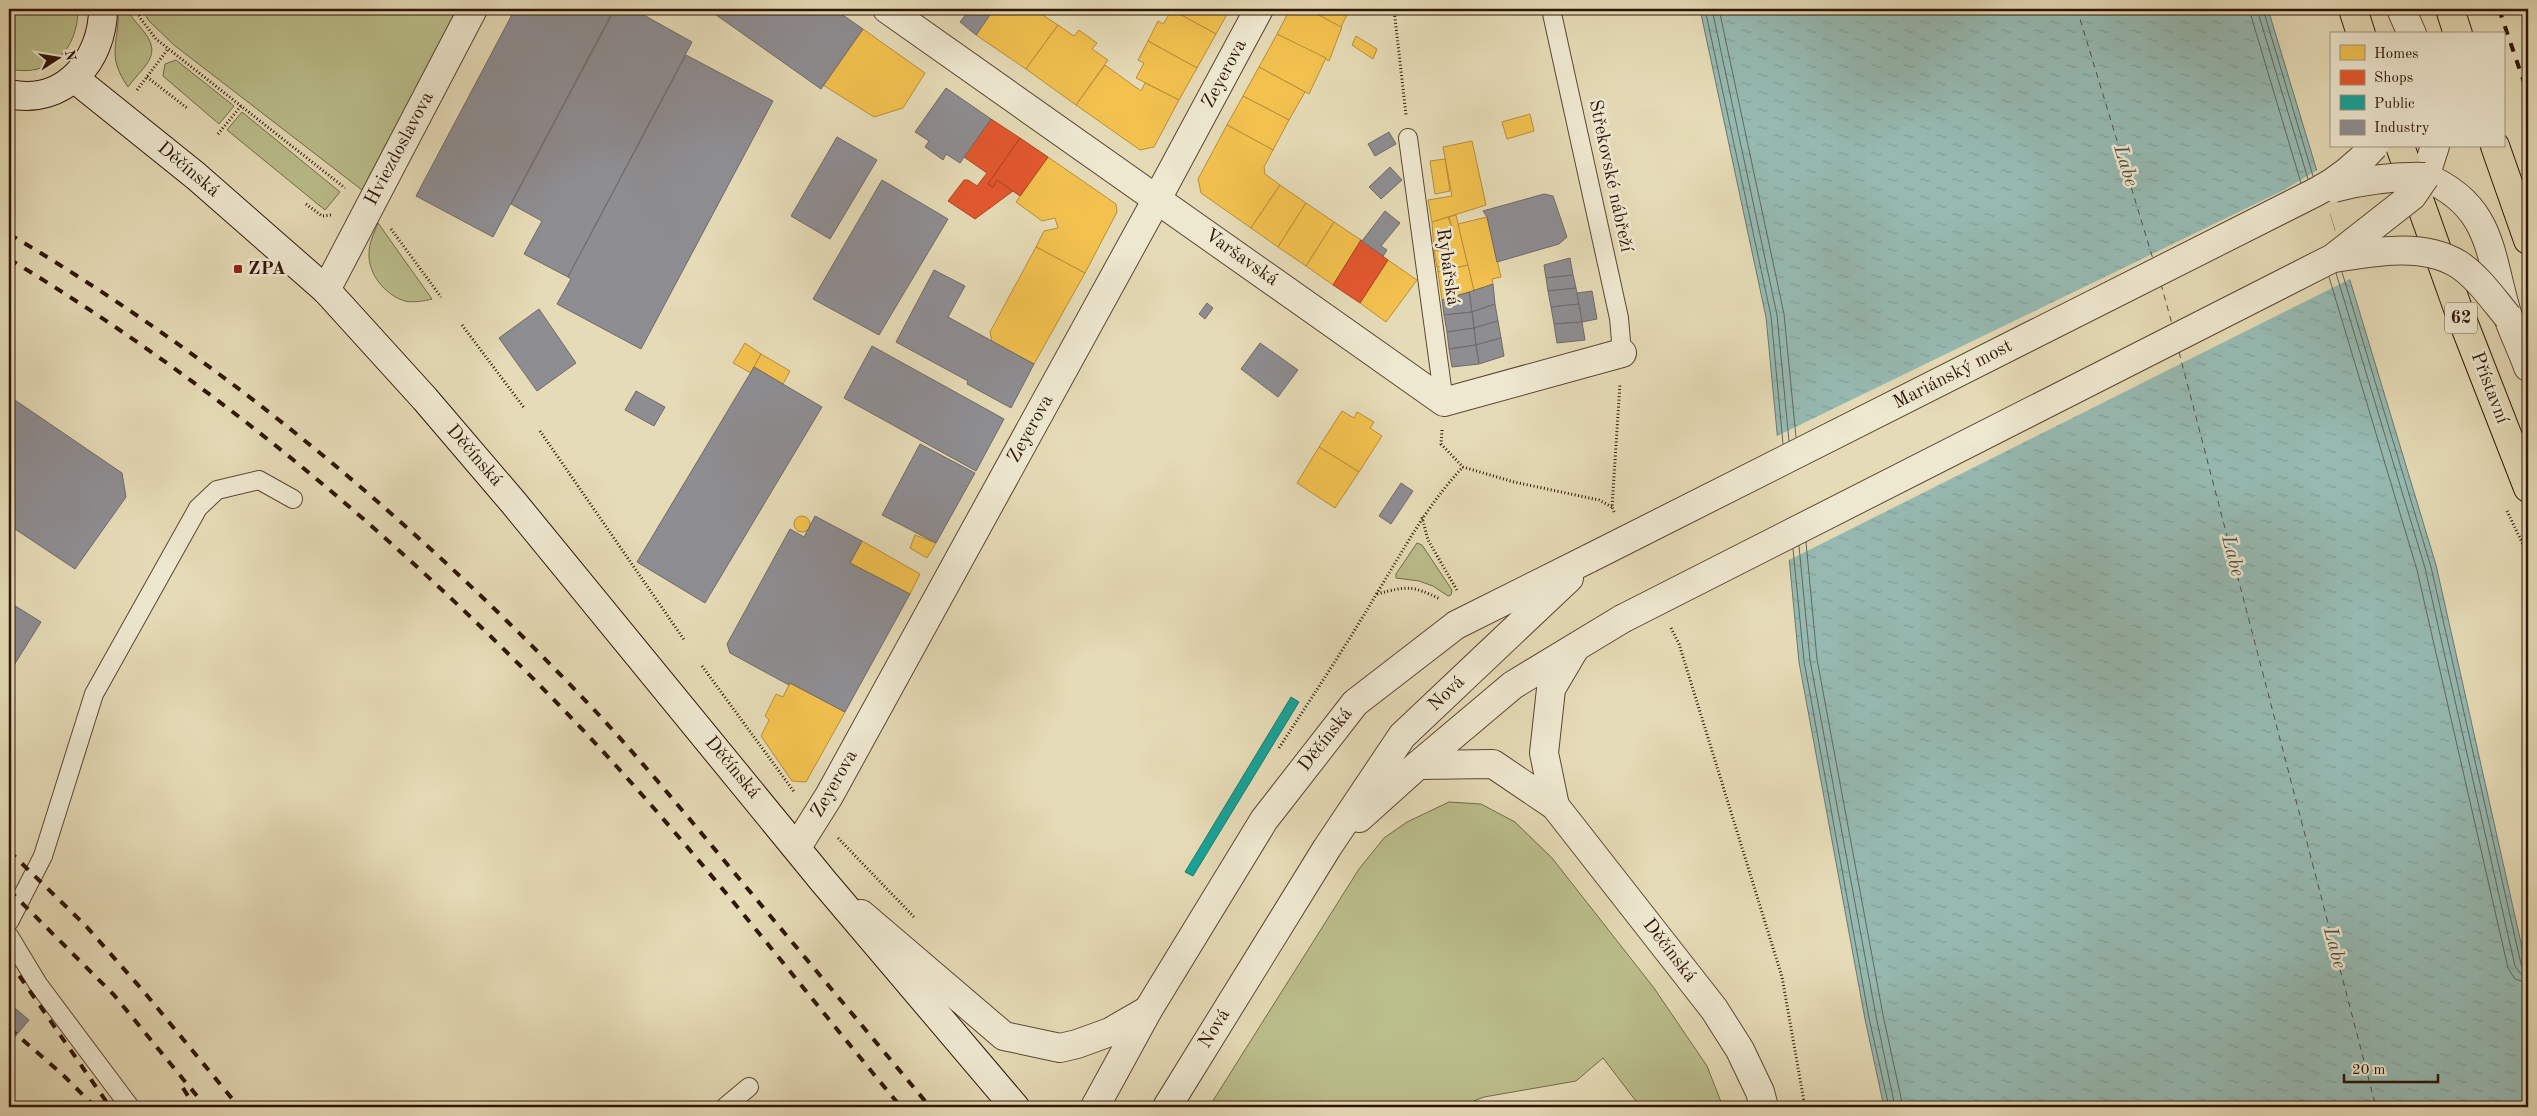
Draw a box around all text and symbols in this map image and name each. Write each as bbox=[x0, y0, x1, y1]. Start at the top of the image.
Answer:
north arrow bbox=[32, 32, 82, 82]
legend bbox=[2330, 32, 2504, 148]
street label: Zeyerova bbox=[1199, 36, 1251, 111]
text: Homes bbox=[2374, 47, 2419, 62]
text: N bbox=[62, 49, 78, 62]
text: Shops bbox=[2374, 71, 2413, 86]
street label: Hviezdoslavova bbox=[362, 89, 438, 209]
text: Public bbox=[2374, 97, 2415, 112]
street label: Střekovské nábřeží bbox=[1585, 98, 1636, 255]
text: Industry bbox=[2374, 121, 2430, 136]
street label: Děčínská bbox=[153, 139, 223, 202]
water label: Labe bbox=[2109, 142, 2141, 189]
street label: Varšavská bbox=[1201, 226, 1282, 290]
street label: Rybářská bbox=[1432, 227, 1462, 308]
place label: ZPA bbox=[248, 260, 286, 279]
marker: ZPA bbox=[232, 263, 244, 275]
road number: 62 bbox=[2445, 302, 2477, 334]
street label: Mariánský most bbox=[1890, 337, 2016, 413]
street label: Přístavní bbox=[2467, 350, 2512, 427]
street label: Zeyerova bbox=[1005, 391, 1058, 466]
street label: Děčínská bbox=[442, 422, 506, 491]
water label: Labe bbox=[2217, 532, 2247, 579]
street label: Nová bbox=[1425, 672, 1469, 715]
street label: Děčínská bbox=[1296, 704, 1357, 775]
street label: Děčínská bbox=[701, 733, 764, 803]
street label: Zeyerova bbox=[808, 747, 862, 821]
street label: Děčínská bbox=[1639, 916, 1700, 987]
water label: Labe bbox=[2319, 924, 2349, 971]
street label: Nová bbox=[1196, 1006, 1235, 1052]
scale bar bbox=[2344, 1051, 2438, 1083]
text: 20 m bbox=[2352, 1063, 2386, 1078]

